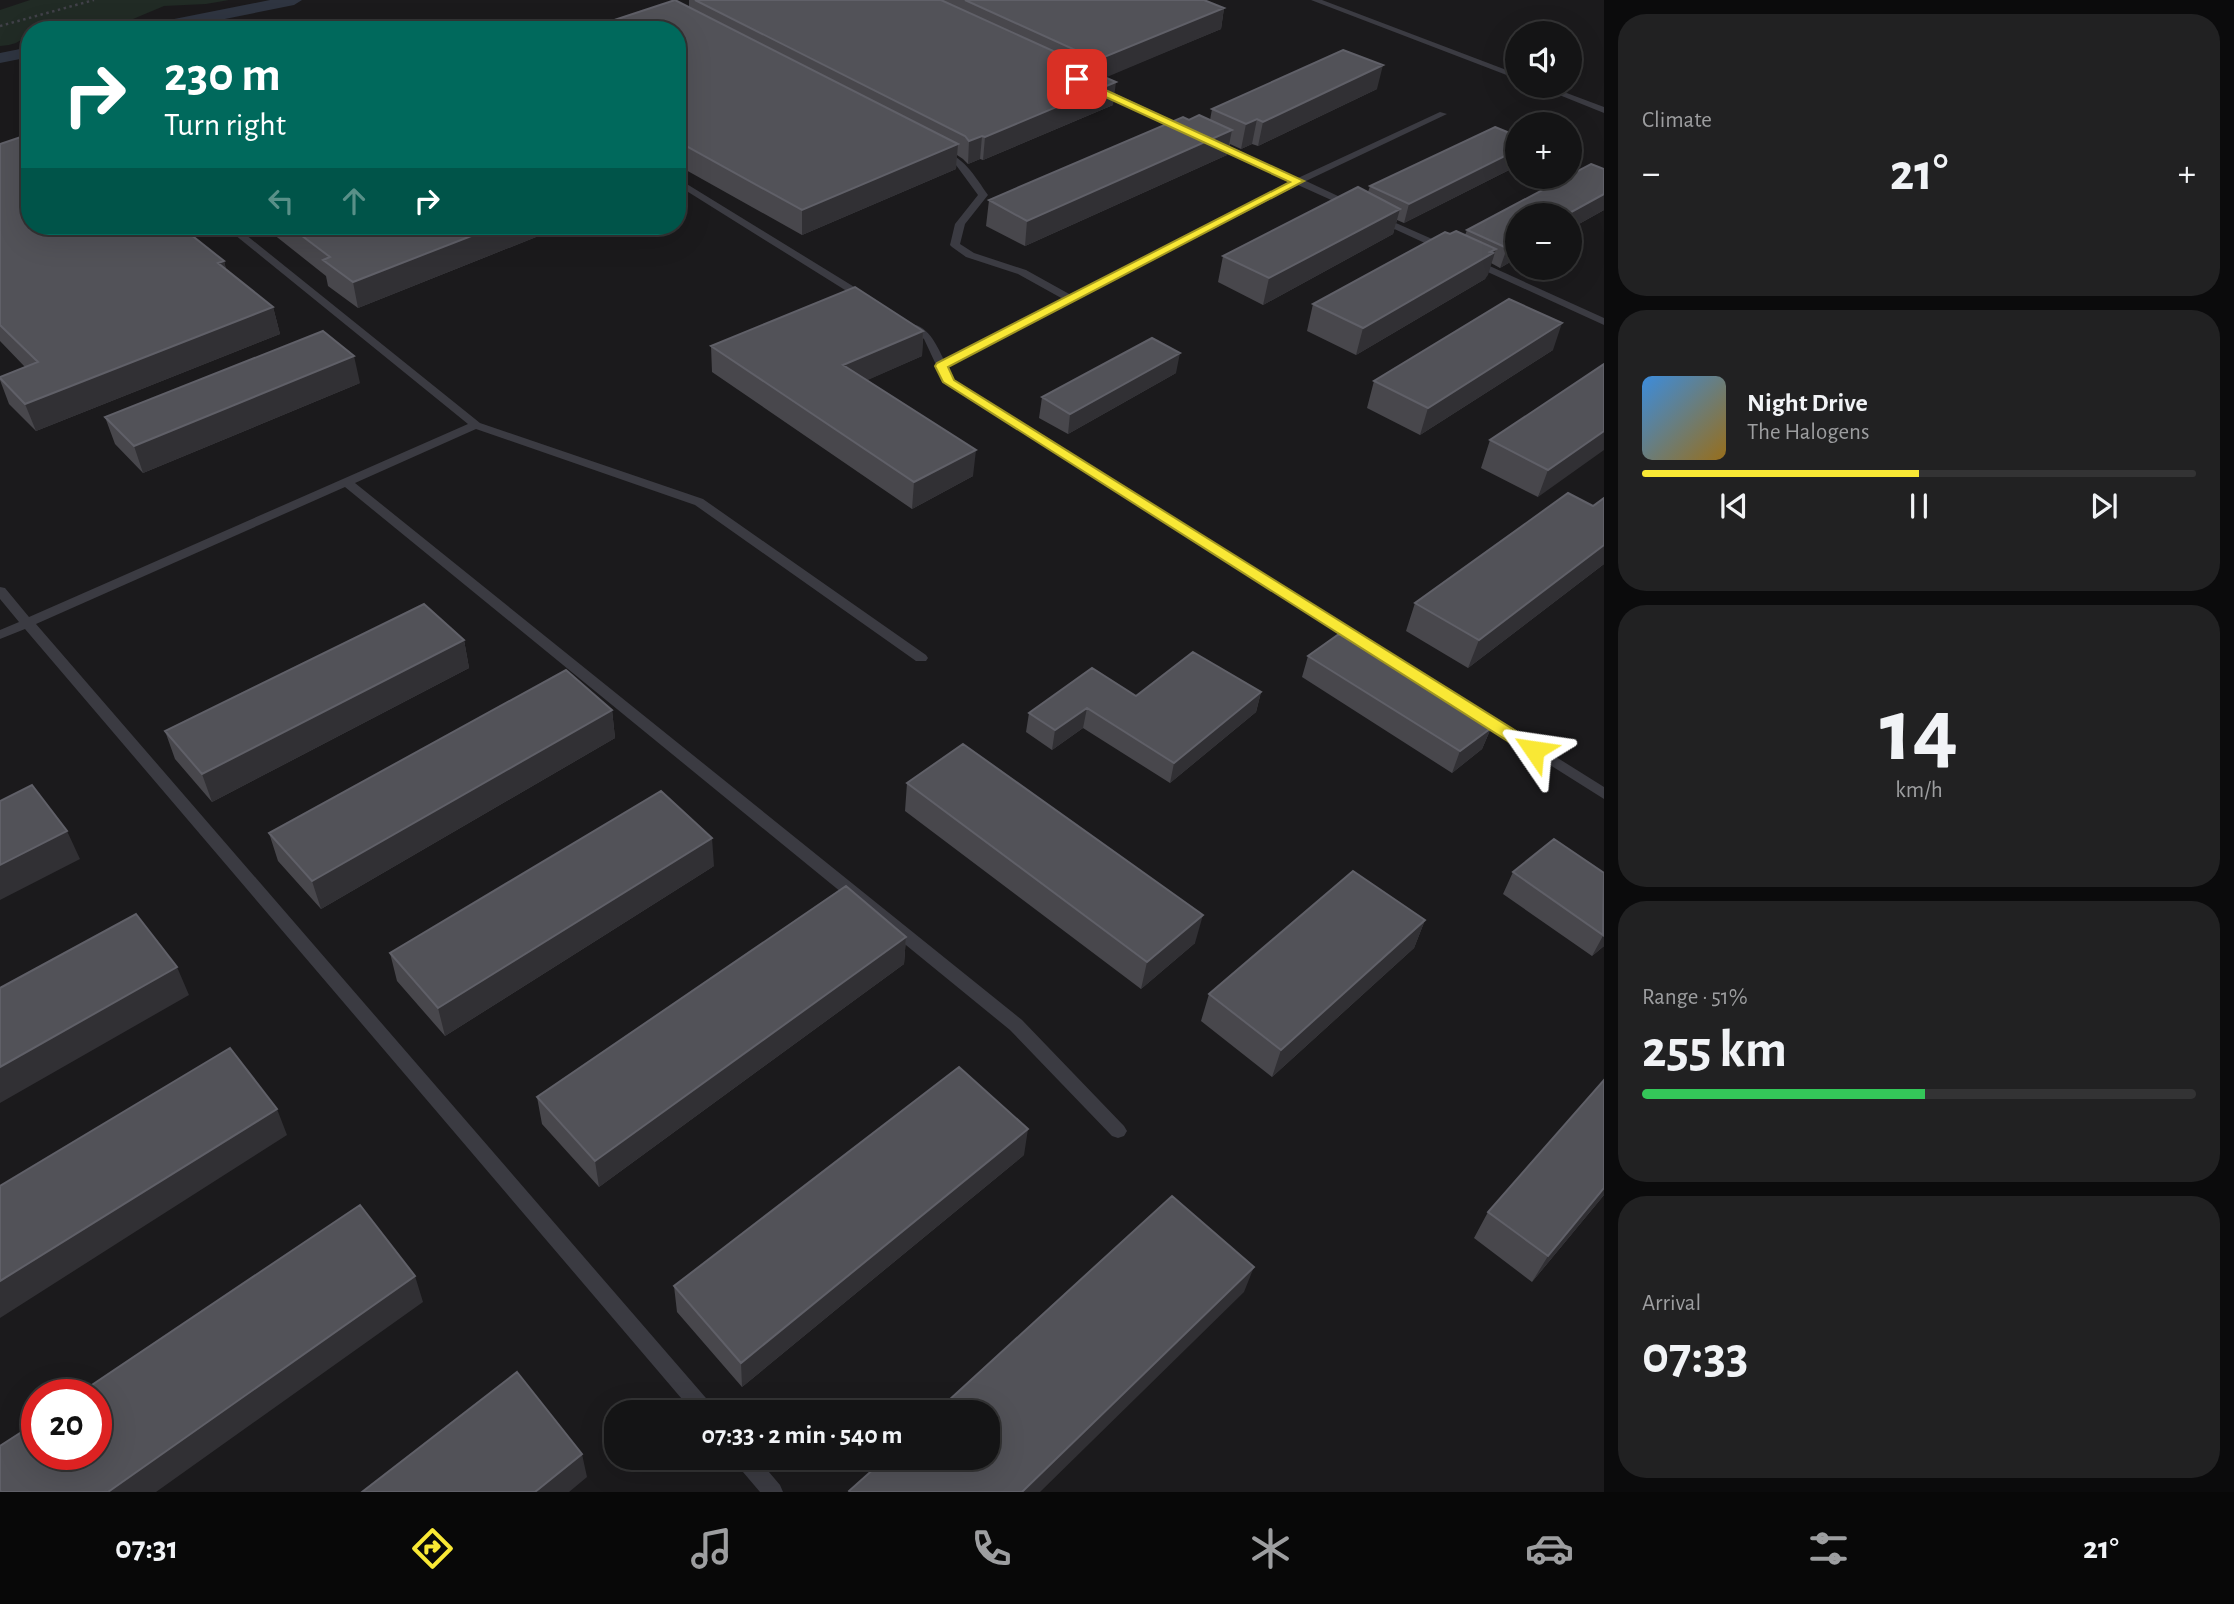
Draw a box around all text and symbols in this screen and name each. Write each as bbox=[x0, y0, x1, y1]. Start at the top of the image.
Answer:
map controls bbox=[1505, 21, 1582, 280]
button: sound bbox=[1505, 21, 1582, 98]
icon: right bbox=[49, 49, 140, 140]
pin bbox=[1047, 49, 1107, 109]
text: 230 m bbox=[164, 51, 281, 100]
icon: arrive bbox=[1058, 60, 1096, 98]
text: Turn right bbox=[164, 109, 286, 141]
text: Climate bbox=[1642, 109, 1712, 132]
button: + bbox=[1505, 112, 1582, 189]
text: 21° bbox=[1890, 147, 1948, 199]
text: − bbox=[1642, 155, 1660, 193]
text: + bbox=[2178, 155, 2196, 193]
icon: left bbox=[262, 182, 300, 220]
icon: ahead bbox=[335, 182, 373, 220]
icon: right bbox=[408, 182, 446, 220]
button: − bbox=[1505, 203, 1582, 280]
text: Night Drive bbox=[1747, 390, 1868, 416]
text: The Halogens bbox=[1747, 421, 1869, 444]
icon: previous bbox=[1715, 487, 1753, 525]
icon: pause bbox=[1900, 487, 1938, 525]
icon: next bbox=[2085, 487, 2123, 525]
text: 14 bbox=[1880, 686, 1958, 777]
position arrow bbox=[1497, 713, 1571, 787]
text: km/h bbox=[1895, 779, 1943, 802]
text: Range · 51% bbox=[1642, 986, 1748, 1009]
text: 255 km bbox=[1642, 1024, 1787, 1076]
text: Arrival bbox=[1642, 1292, 1701, 1315]
text: 07:33 bbox=[1642, 1330, 1748, 1382]
speed limit sign: 20 bbox=[21, 1379, 112, 1470]
text: 07:33 · 2 min · 540 m bbox=[701, 1422, 903, 1448]
icon: directions bbox=[408, 1524, 457, 1573]
icon: music bbox=[687, 1524, 736, 1573]
icon: phone bbox=[967, 1524, 1016, 1573]
icon: climate bbox=[1246, 1524, 1295, 1573]
icon: car bbox=[1525, 1524, 1574, 1573]
icon: filters bbox=[1804, 1524, 1853, 1573]
text: 07:31 bbox=[115, 1532, 178, 1564]
text: 21° bbox=[2083, 1532, 2119, 1564]

